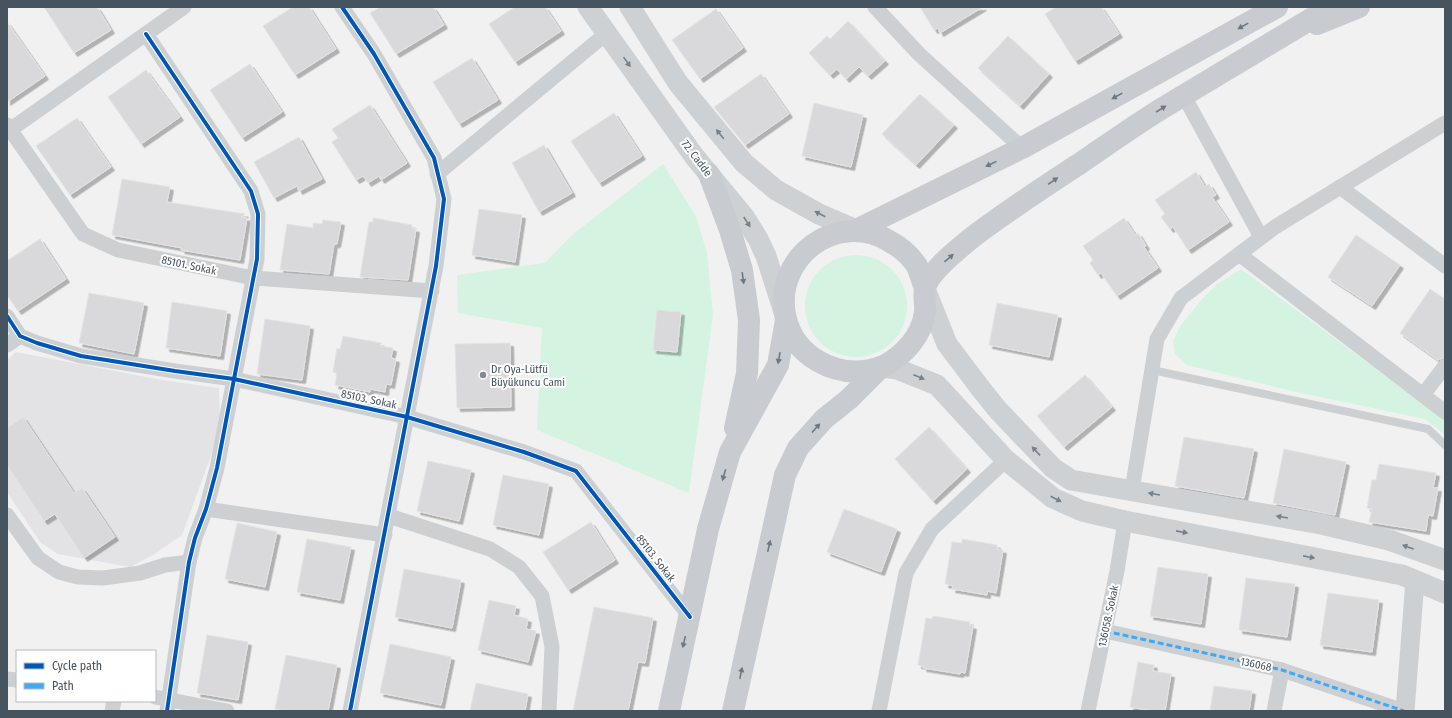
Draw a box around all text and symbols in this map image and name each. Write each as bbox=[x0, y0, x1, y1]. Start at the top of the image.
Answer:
one-way arrow bbox=[1237, 22, 1249, 29]
one-way arrow bbox=[623, 56, 631, 67]
one-way arrow bbox=[1111, 92, 1123, 99]
one-way arrow bbox=[1156, 105, 1167, 113]
one-way arrow bbox=[715, 128, 724, 139]
street label: 72. Cadde bbox=[679, 138, 714, 179]
one-way arrow bbox=[985, 161, 996, 167]
one-way arrow bbox=[1047, 177, 1059, 184]
one-way arrow bbox=[814, 211, 826, 217]
one-way arrow bbox=[743, 217, 751, 227]
street label: 85101. Sokak bbox=[160, 253, 218, 278]
one-way arrow bbox=[944, 254, 954, 263]
one-way arrow bbox=[740, 272, 746, 284]
one-way arrow bbox=[776, 352, 782, 364]
place label: Dr Oya-Lütfü Büyükuncu Cami bbox=[491, 363, 565, 389]
marker: Dr Oya-Lütfü Büyükuncu Cami bbox=[478, 370, 488, 380]
one-way arrow bbox=[913, 375, 925, 381]
street label: 85103. Sokak bbox=[340, 387, 399, 412]
one-way arrow bbox=[812, 422, 821, 433]
one-way arrow bbox=[1031, 446, 1041, 456]
one-way arrow bbox=[721, 469, 727, 481]
one-way arrow bbox=[1148, 490, 1160, 496]
one-way arrow bbox=[1051, 496, 1062, 503]
one-way arrow bbox=[1276, 514, 1288, 520]
one-way arrow bbox=[1175, 530, 1188, 536]
street label: 85103. Sokak bbox=[633, 532, 679, 585]
one-way arrow bbox=[767, 540, 773, 552]
one-way arrow bbox=[1402, 543, 1414, 549]
one-way arrow bbox=[1303, 554, 1315, 560]
street label: 136058. Sokak bbox=[1096, 583, 1122, 648]
one-way arrow bbox=[681, 636, 687, 648]
legend bbox=[16, 650, 156, 702]
street label: 136068 bbox=[1239, 655, 1273, 674]
text: Cycle path bbox=[52, 659, 102, 673]
one-way arrow bbox=[739, 667, 745, 679]
text: Path bbox=[52, 679, 74, 693]

